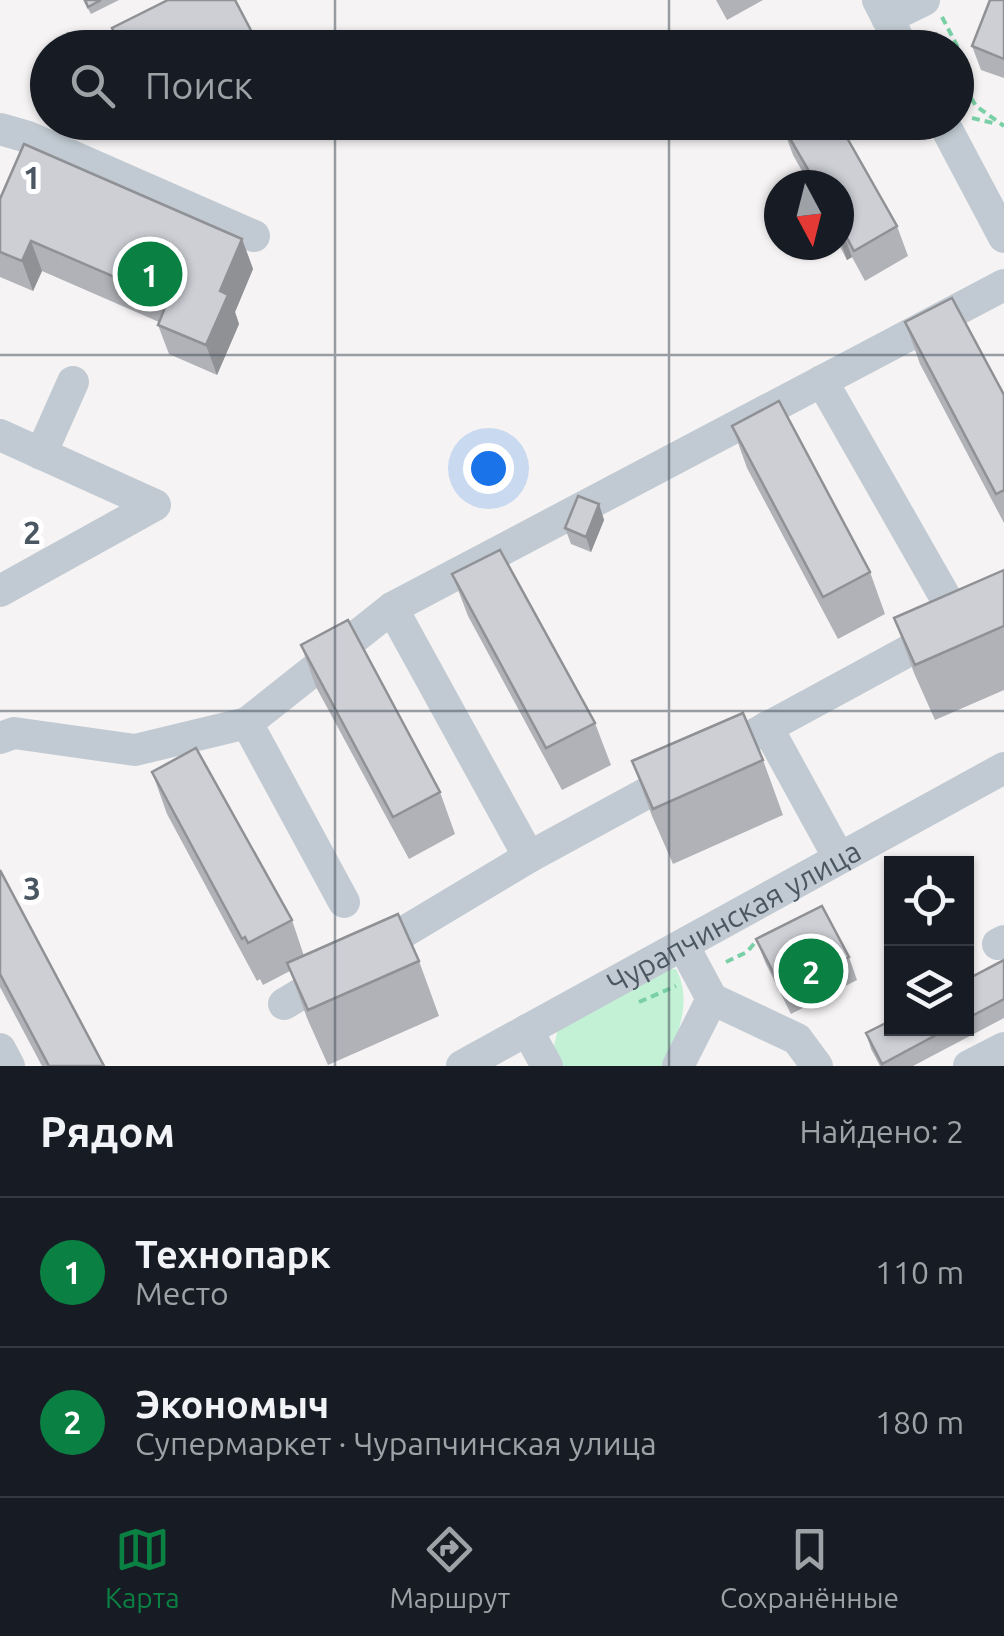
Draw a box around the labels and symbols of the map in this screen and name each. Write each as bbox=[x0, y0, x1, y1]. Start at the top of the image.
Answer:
text: 1 bbox=[23, 159, 41, 195]
north arrow bbox=[764, 170, 854, 260]
pin: 1 bbox=[118, 236, 182, 312]
your location bbox=[463, 443, 514, 494]
text: 2 bbox=[23, 514, 41, 550]
street label: Чурапчинская улица bbox=[601, 833, 866, 1000]
text: 3 bbox=[23, 870, 41, 906]
pin: 2 bbox=[778, 934, 844, 1008]

